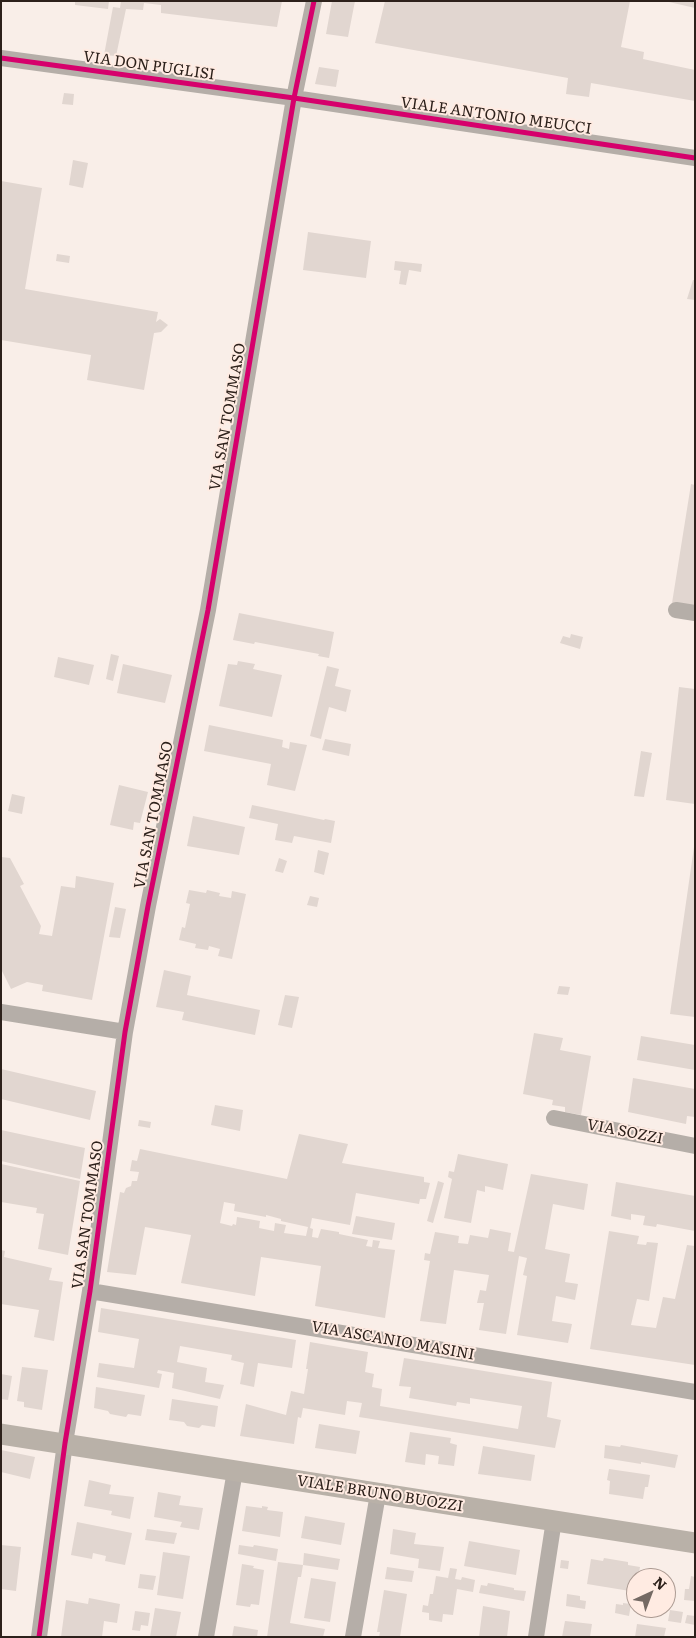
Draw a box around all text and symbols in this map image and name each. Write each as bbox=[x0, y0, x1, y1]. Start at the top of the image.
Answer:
street label: VIA DON PUGLISI bbox=[82, 48, 216, 84]
street label: VIALE ANTONIO MEUCCI bbox=[399, 94, 593, 138]
street label: VIA SAN TOMMASO bbox=[206, 342, 250, 492]
street label: VIA SAN TOMMASO bbox=[131, 740, 177, 890]
street label: VIA SOZZI bbox=[585, 1116, 665, 1148]
street label: VIA SAN TOMMASO bbox=[69, 1139, 107, 1291]
street label: VIA ASCANIO MASINI bbox=[310, 1318, 476, 1364]
street label: VIALE BRUNO BUOZZI bbox=[296, 1472, 464, 1516]
north arrow bbox=[626, 1568, 676, 1618]
text: N bbox=[649, 1571, 672, 1594]

